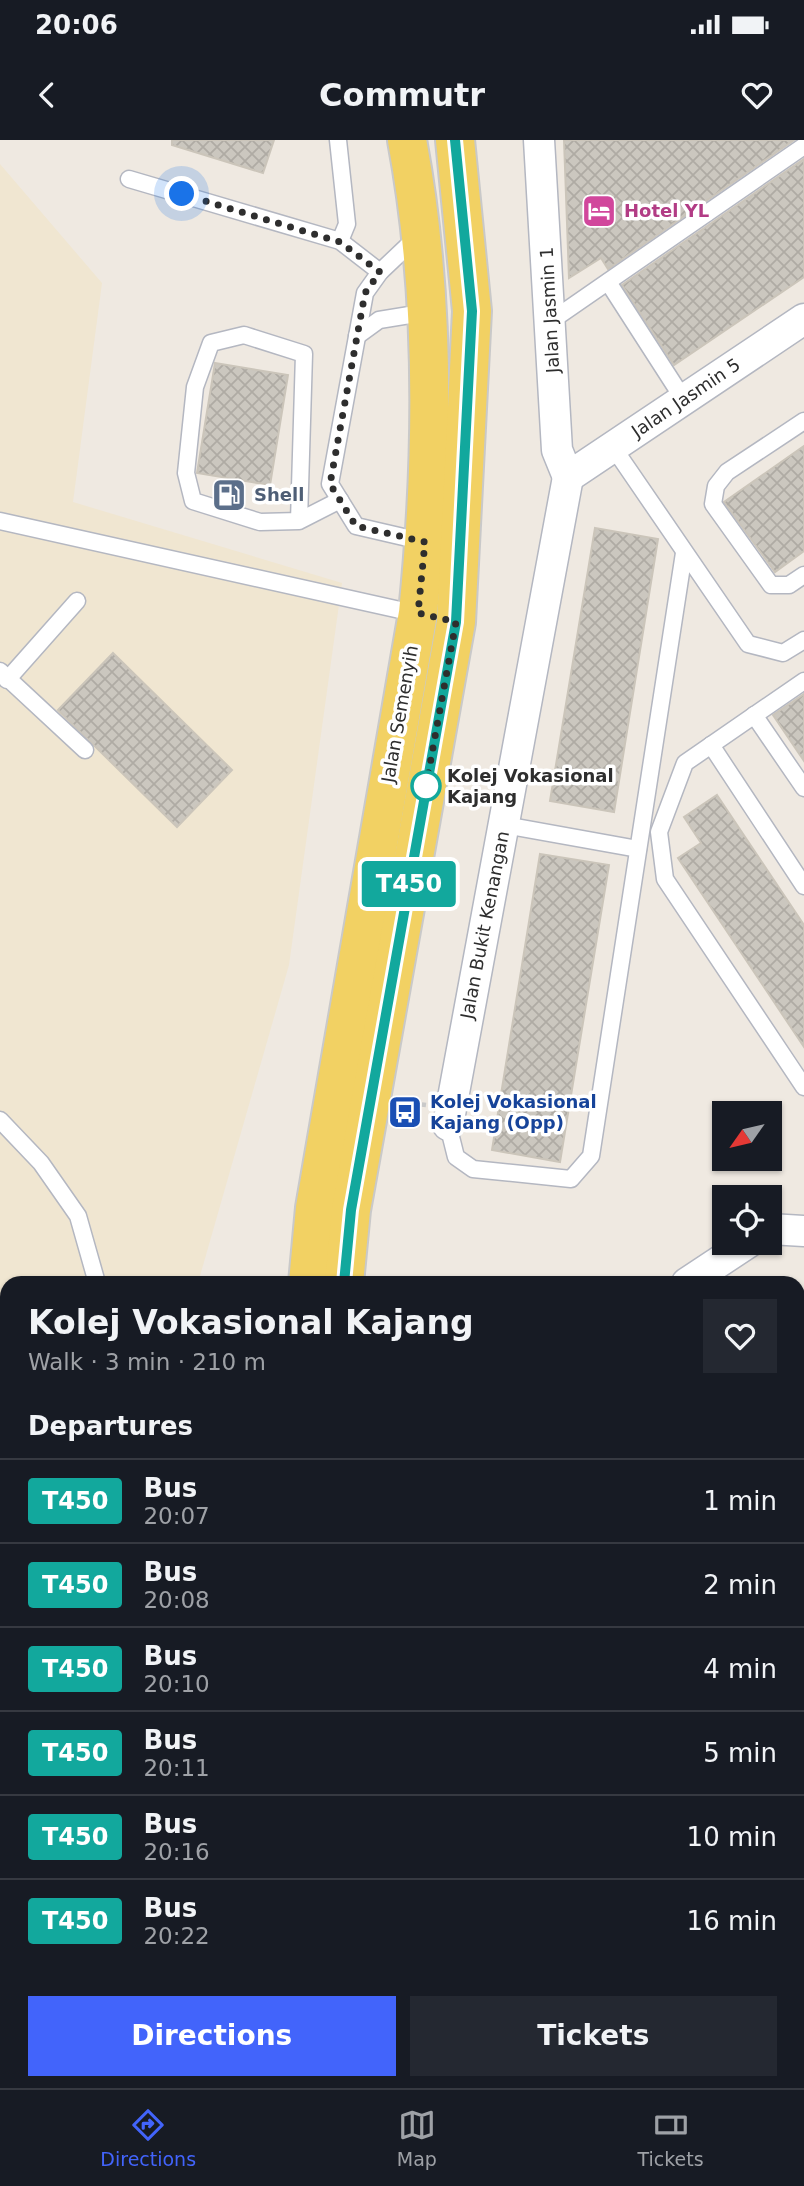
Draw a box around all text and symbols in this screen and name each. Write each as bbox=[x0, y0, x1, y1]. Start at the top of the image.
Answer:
text: 20:06 bbox=[35, 10, 118, 40]
icon: back bbox=[28, 76, 66, 114]
text: Commutr bbox=[319, 76, 485, 114]
icon: heart bbox=[738, 76, 776, 114]
your location bbox=[164, 176, 199, 211]
hotel icon: Hotel YL bbox=[580, 192, 618, 230]
place label: Hotel YL bbox=[624, 200, 709, 221]
street label: Jalan Jasmin 1 bbox=[536, 246, 563, 375]
street label: Jalan Jasmin 5 bbox=[627, 354, 744, 442]
fuel station icon: Shell bbox=[210, 476, 248, 514]
place label: Shell bbox=[254, 484, 304, 505]
street label: Jalan Semenyih bbox=[377, 644, 422, 785]
place label: Kolej Vokasional Kajang bbox=[447, 765, 614, 807]
marker: Kolej Vokasional Kajang bbox=[411, 771, 441, 801]
street label: Jalan Bukit Kenangan bbox=[456, 829, 513, 1022]
line badge: T450 bbox=[360, 861, 458, 907]
text: T450 bbox=[376, 870, 442, 898]
place label: Kolej Vokasional Kajang (Opp) bbox=[430, 1091, 597, 1133]
bus stop icon: Kolej Vokasional Kajang (Opp) bbox=[386, 1093, 424, 1131]
north arrow bbox=[712, 1101, 782, 1171]
map controls bbox=[712, 1101, 782, 1255]
button: locate bbox=[712, 1185, 782, 1255]
button: heart bbox=[703, 1299, 777, 1373]
text: Kolej Vokasional Kajang bbox=[28, 1303, 474, 1342]
text: Walk · 3 min · 210 m bbox=[28, 1349, 266, 1375]
text: Departures bbox=[28, 1411, 193, 1441]
text: Bus bbox=[143, 1473, 197, 1503]
text: 1 min bbox=[703, 1486, 777, 1516]
text: T450 bbox=[42, 1487, 108, 1515]
text: 20:07 bbox=[143, 1503, 210, 1529]
text: Bus bbox=[143, 1557, 197, 1587]
text: 2 min bbox=[703, 1570, 777, 1600]
text: T450 bbox=[42, 1571, 108, 1599]
text: 20:08 bbox=[143, 1587, 210, 1613]
text: Bus bbox=[143, 1641, 197, 1671]
text: 4 min bbox=[703, 1654, 777, 1684]
text: T450 bbox=[42, 1655, 108, 1683]
text: 20:10 bbox=[143, 1671, 210, 1697]
text: Bus bbox=[143, 1725, 197, 1755]
text: 5 min bbox=[703, 1738, 777, 1768]
text: T450 bbox=[42, 1739, 108, 1767]
text: 20:11 bbox=[143, 1755, 210, 1781]
text: Bus bbox=[143, 1809, 197, 1839]
text: 10 min bbox=[687, 1822, 777, 1852]
text: T450 bbox=[42, 1823, 108, 1851]
text: 20:16 bbox=[143, 1839, 210, 1865]
text: Bus bbox=[143, 1893, 197, 1923]
text: 16 min bbox=[687, 1906, 777, 1936]
text: T450 bbox=[42, 1907, 108, 1935]
text: 20:22 bbox=[143, 1923, 210, 1949]
button: Directions bbox=[28, 1996, 396, 2076]
button: Tickets bbox=[410, 1996, 777, 2076]
tab: Directions bbox=[100, 2106, 196, 2170]
tab: Map bbox=[397, 2106, 437, 2170]
tab: Tickets bbox=[638, 2106, 704, 2170]

